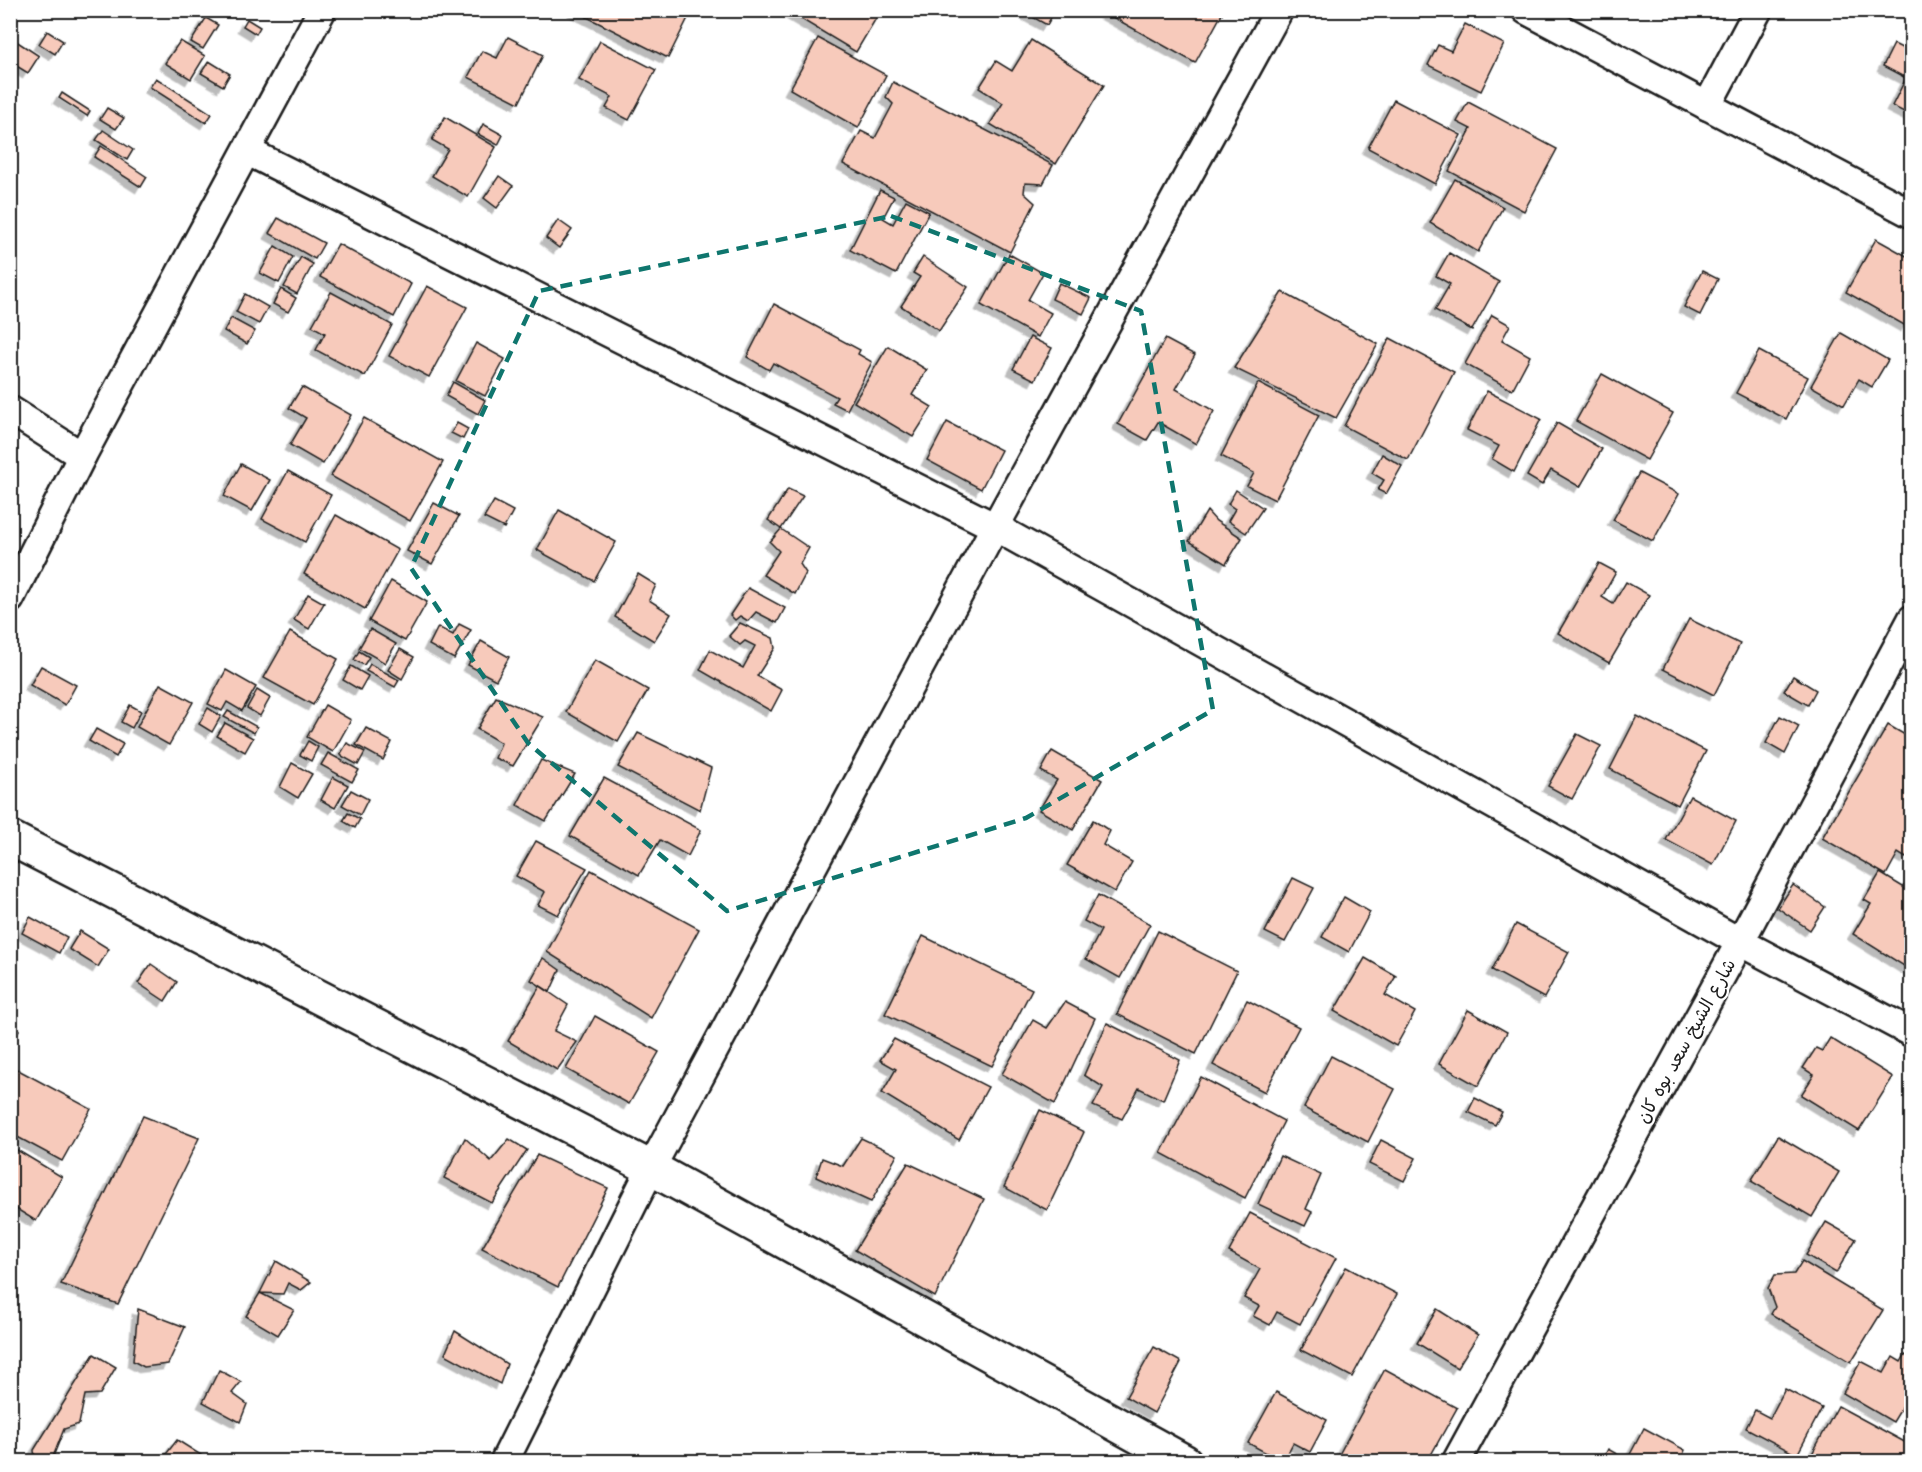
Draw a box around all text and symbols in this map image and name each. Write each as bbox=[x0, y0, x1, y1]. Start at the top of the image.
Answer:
street label: شارع الشيخ سعد بوه كان bbox=[1631, 955, 1741, 1127]

